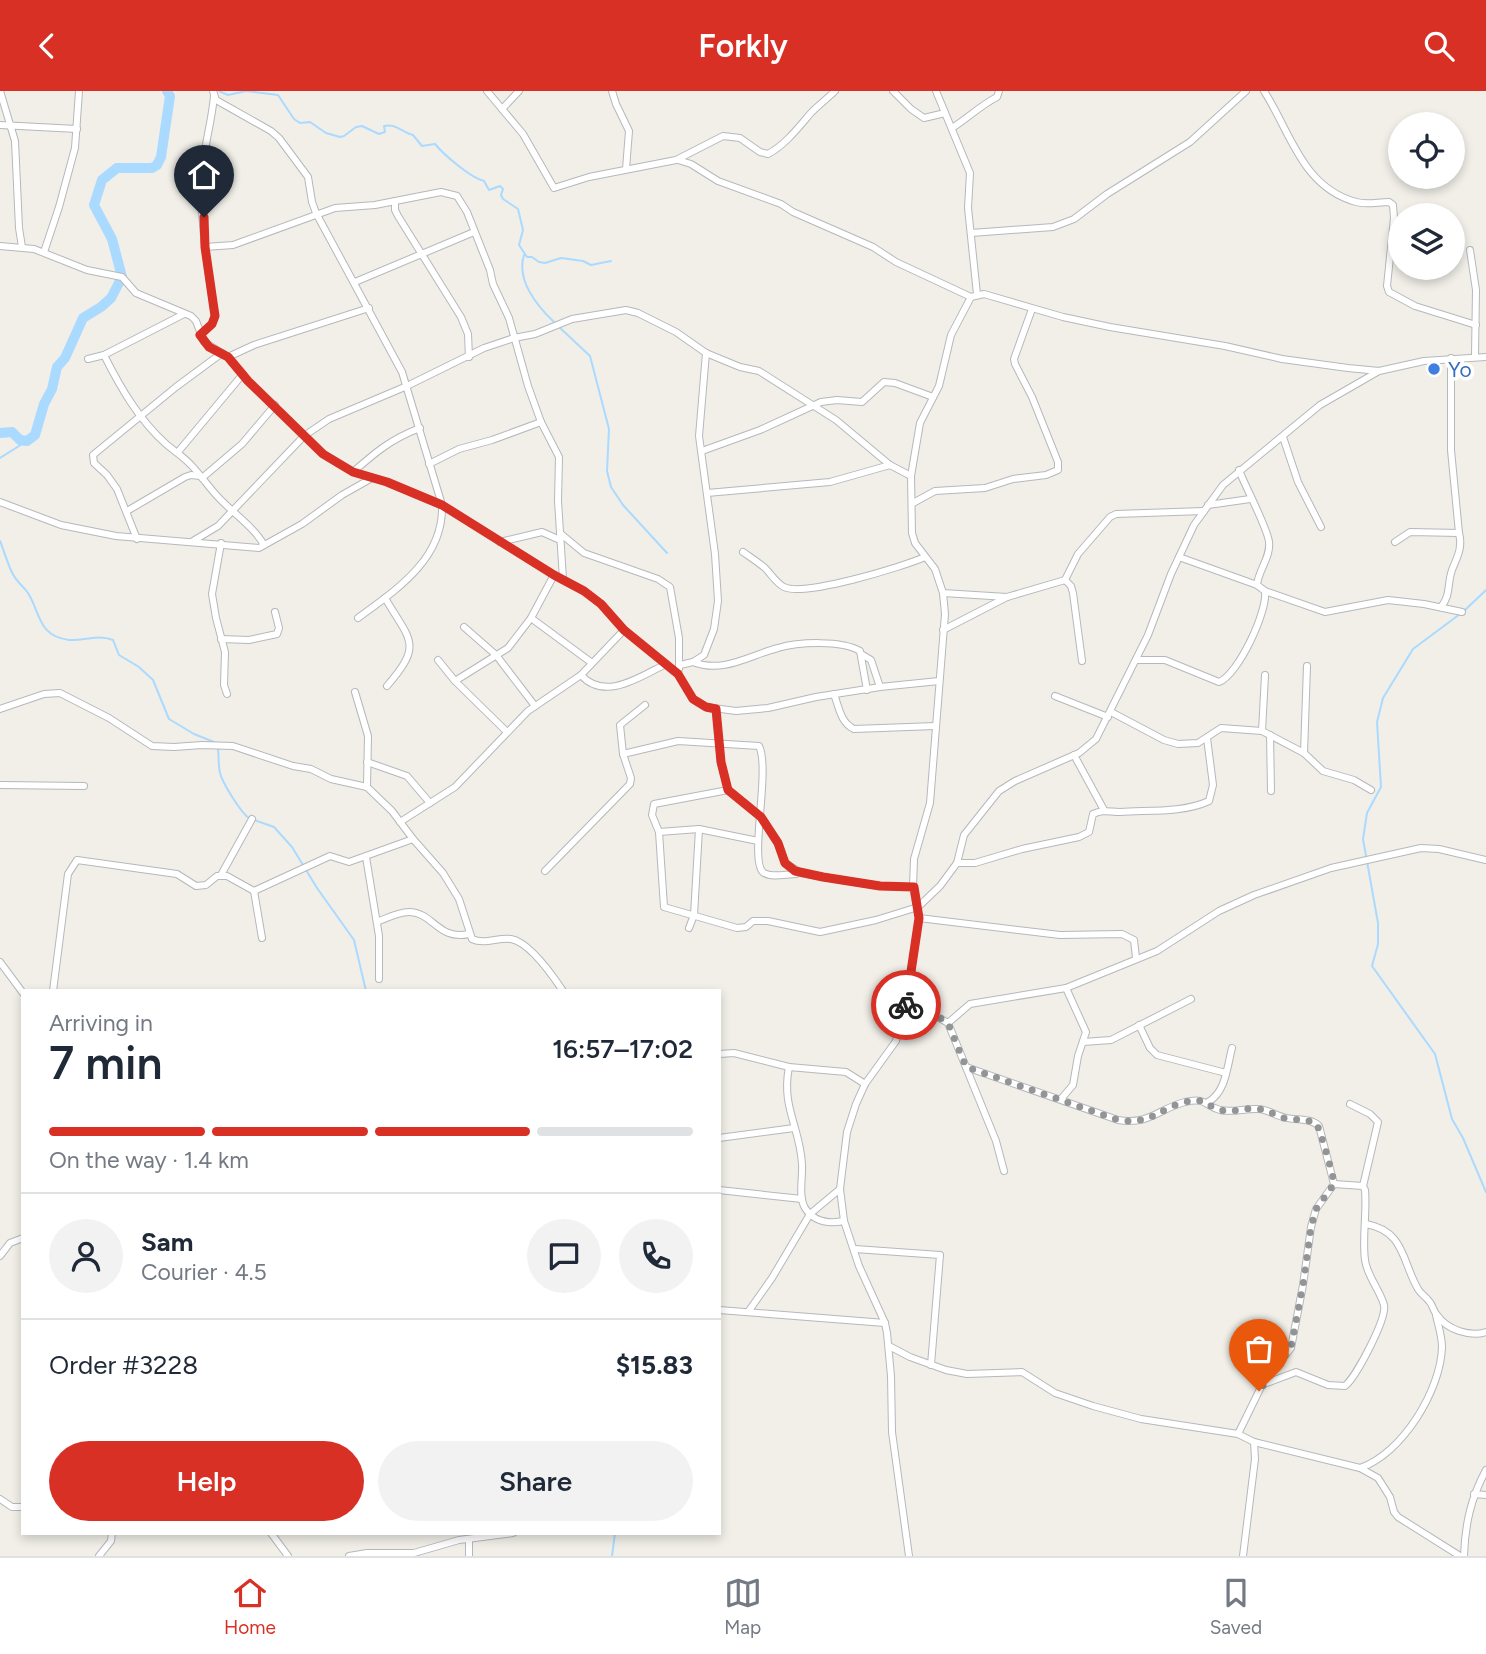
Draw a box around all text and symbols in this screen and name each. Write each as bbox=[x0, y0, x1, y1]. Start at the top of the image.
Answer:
icon: back bbox=[28, 27, 66, 65]
text: Forkly bbox=[698, 27, 788, 65]
icon: search bbox=[1420, 27, 1458, 65]
map controls bbox=[1388, 112, 1465, 280]
button: locate bbox=[1388, 112, 1465, 189]
pin bbox=[174, 145, 234, 217]
icon: home bbox=[185, 156, 223, 194]
button: layers bbox=[1388, 203, 1465, 280]
place label: Yo bbox=[1448, 357, 1472, 382]
marker: Yo bbox=[1426, 361, 1442, 377]
courier bbox=[871, 970, 941, 1040]
icon: bike bbox=[887, 986, 925, 1024]
text: Arriving in bbox=[49, 1009, 153, 1037]
text: 16:57–17:02 bbox=[552, 1033, 693, 1065]
text: 7 min bbox=[49, 1035, 162, 1091]
text: On the way · 1.4 km bbox=[49, 1146, 249, 1174]
button: person bbox=[49, 1219, 123, 1293]
button: chat bbox=[527, 1219, 601, 1293]
button: phone bbox=[619, 1219, 693, 1293]
text: Sam bbox=[141, 1226, 193, 1258]
text: Courier · 4.5 bbox=[141, 1258, 267, 1286]
pin bbox=[1229, 1319, 1289, 1391]
icon: bag bbox=[1240, 1330, 1278, 1368]
text: Order #3228 bbox=[49, 1349, 198, 1381]
text: $15.83 bbox=[616, 1349, 693, 1381]
button: Help bbox=[49, 1441, 364, 1521]
button: Share bbox=[378, 1441, 693, 1521]
tab: Home bbox=[224, 1574, 276, 1639]
tab: Map bbox=[724, 1574, 762, 1639]
tab: Saved bbox=[1210, 1574, 1262, 1639]

